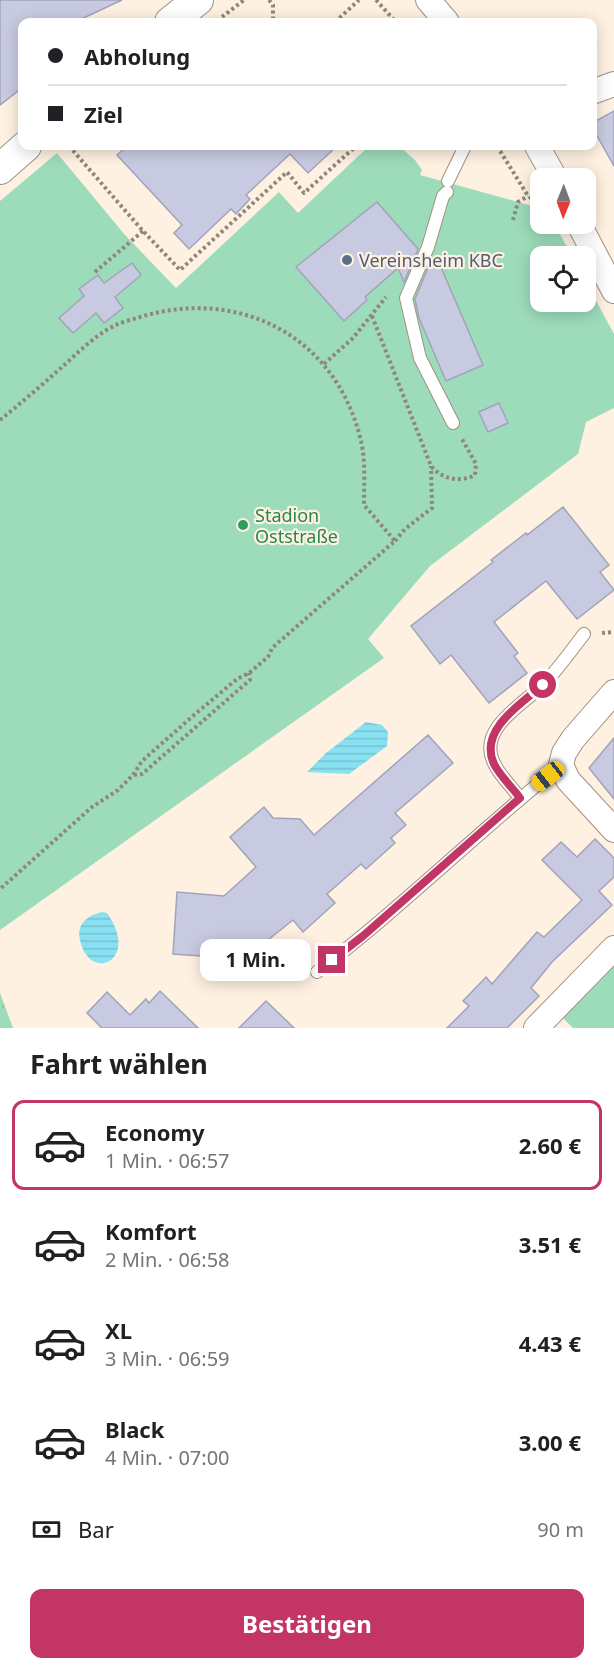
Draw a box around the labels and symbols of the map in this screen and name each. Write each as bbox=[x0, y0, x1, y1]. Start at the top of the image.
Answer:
north arrow bbox=[530, 168, 596, 234]
place label: Vereinsheim KBC bbox=[359, 248, 503, 272]
marker: Vereinsheim KBC bbox=[340, 253, 354, 267]
place label: Stadion Oststraße bbox=[255, 503, 338, 548]
marker: Stadion Oststraße bbox=[236, 518, 250, 532]
route start bbox=[529, 671, 556, 698]
car bbox=[528, 758, 568, 794]
callout: 1 Min. bbox=[200, 939, 311, 981]
route end bbox=[318, 946, 345, 973]

